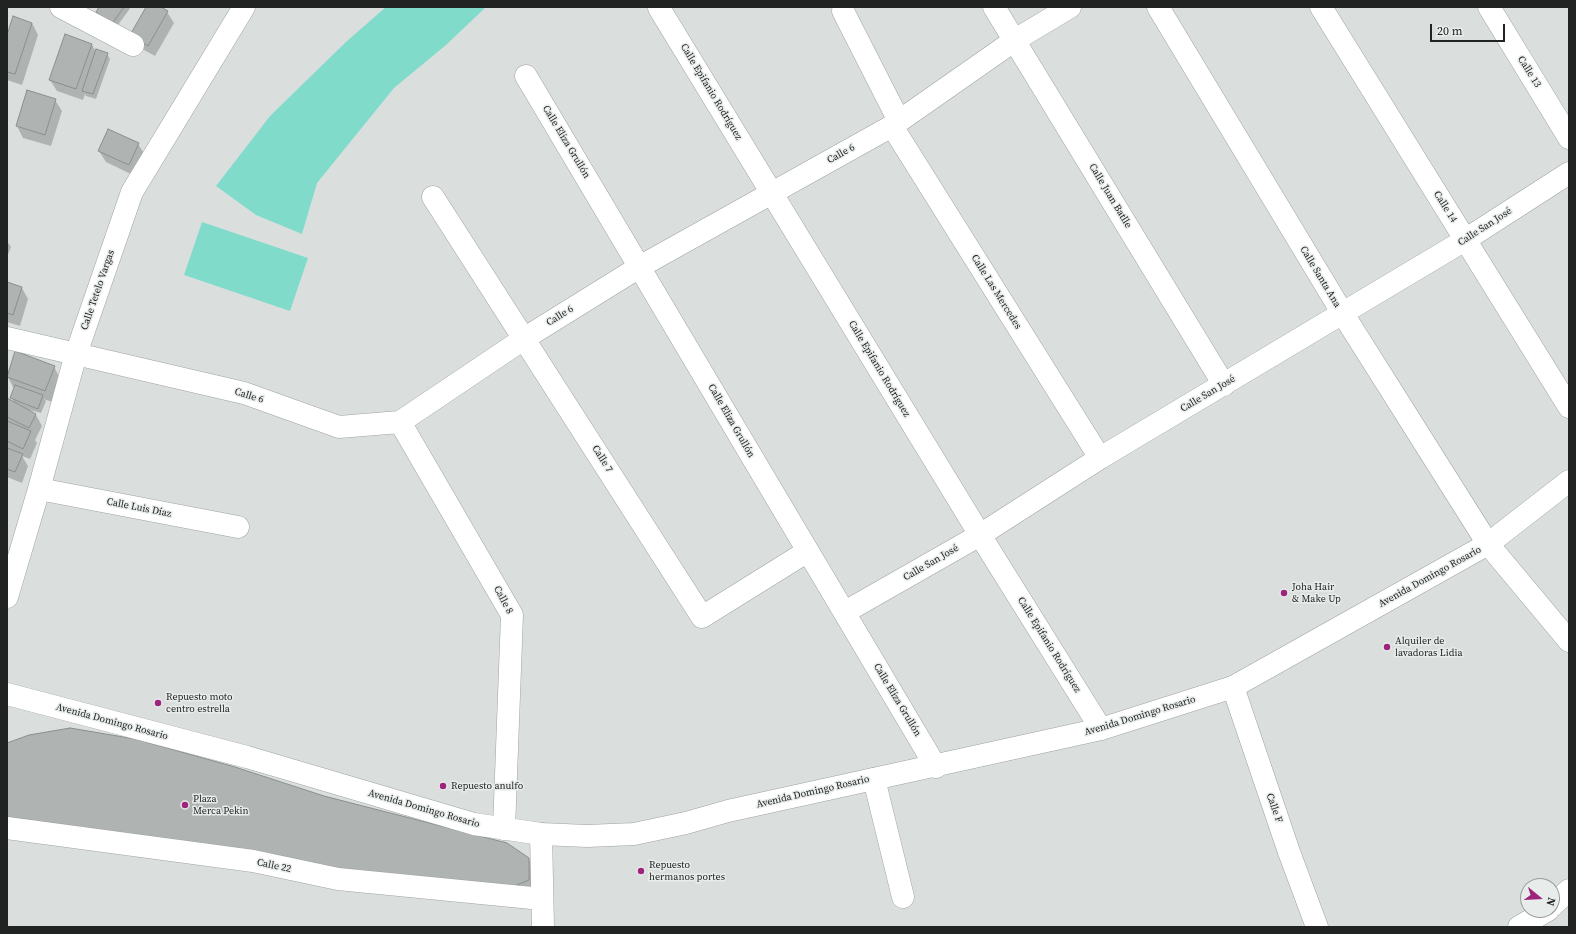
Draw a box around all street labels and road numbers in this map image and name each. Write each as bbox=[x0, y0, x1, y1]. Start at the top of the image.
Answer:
street label: Calle Epifanio Rodríguez bbox=[677, 42, 745, 142]
street label: Calle 13 bbox=[1515, 54, 1543, 90]
street label: Calle Eliza Grullón bbox=[539, 103, 593, 181]
street label: Calle 6 bbox=[825, 142, 857, 166]
street label: Calle Juan Batlle bbox=[1086, 162, 1134, 230]
street label: Calle 14 bbox=[1431, 189, 1459, 225]
street label: Calle San José bbox=[1456, 205, 1514, 249]
street label: Calle Santa Ana bbox=[1297, 244, 1343, 310]
street label: Calle Tetelo Vargas bbox=[79, 248, 117, 332]
street label: Calle Las Mercedes bbox=[968, 253, 1024, 331]
street label: Calle 6 bbox=[544, 303, 576, 329]
street label: Calle Epifanio Rodríguez bbox=[845, 319, 913, 419]
street label: Calle San José bbox=[1178, 373, 1238, 415]
street label: Calle Eliza Grullón bbox=[705, 382, 757, 460]
street label: Calle 6 bbox=[233, 386, 265, 406]
street label: Calle 7 bbox=[589, 443, 615, 475]
street label: Calle Luis Díaz bbox=[106, 496, 172, 520]
street label: Calle San José bbox=[901, 542, 961, 584]
street label: Avenida Domingo Rosario bbox=[1377, 544, 1483, 610]
street label: Calle 8 bbox=[491, 584, 515, 616]
street label: Calle Epifanio Rodríguez bbox=[1015, 595, 1083, 695]
street label: Calle Eliza Grullón bbox=[870, 661, 924, 739]
street label: Avenida Domingo Rosario bbox=[1083, 693, 1197, 739]
street label: Avenida Domingo Rosario bbox=[55, 701, 169, 743]
street label: Avenida Domingo Rosario bbox=[755, 773, 871, 811]
street label: Avenida Domingo Rosario bbox=[367, 787, 481, 831]
street label: Calle F bbox=[1263, 792, 1285, 824]
street label: Calle 22 bbox=[256, 857, 292, 875]

